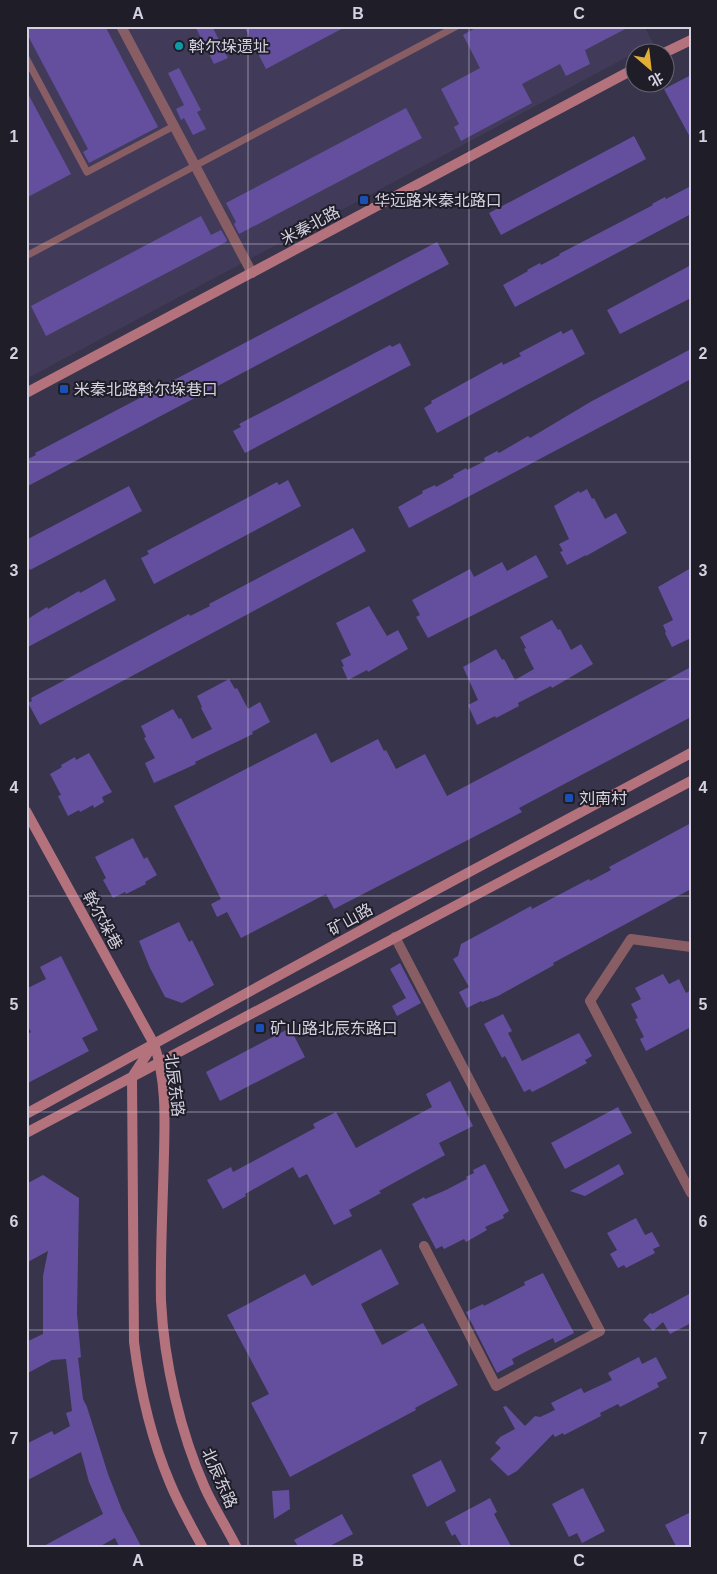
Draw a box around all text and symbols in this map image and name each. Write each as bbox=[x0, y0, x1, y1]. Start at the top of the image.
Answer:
text: A bbox=[132, 5, 144, 22]
text: B bbox=[352, 5, 364, 22]
text: C bbox=[573, 5, 585, 22]
place label: 斡尔垛遗址 bbox=[189, 38, 269, 55]
marker: 斡尔垛遗址 bbox=[173, 40, 185, 52]
north arrow bbox=[624, 42, 674, 92]
text: 北 bbox=[646, 69, 666, 90]
text: 1 bbox=[10, 128, 19, 145]
text: 1 bbox=[699, 128, 708, 145]
place label: 华远路米秦北路口 bbox=[374, 192, 502, 209]
marker: 华远路米秦北路口 bbox=[358, 194, 370, 206]
street label: 米秦北路 bbox=[278, 203, 342, 248]
text: 2 bbox=[10, 345, 19, 362]
text: 2 bbox=[699, 345, 708, 362]
place label: 米秦北路斡尔垛巷口 bbox=[74, 381, 218, 398]
marker: 米秦北路斡尔垛巷口 bbox=[58, 383, 70, 395]
text: 3 bbox=[10, 562, 19, 579]
text: 3 bbox=[699, 562, 708, 579]
text: 4 bbox=[10, 779, 19, 796]
text: 4 bbox=[699, 779, 708, 796]
place label: 刘南村 bbox=[579, 790, 627, 807]
marker: 刘南村 bbox=[563, 792, 575, 804]
street label: 幹尔垛巷 bbox=[80, 888, 126, 952]
street label: 矿山路 bbox=[325, 900, 375, 939]
text: 5 bbox=[10, 996, 19, 1013]
text: 5 bbox=[699, 996, 708, 1013]
place label: 矿山路北辰东路口 bbox=[270, 1020, 398, 1037]
marker: 矿山路北辰东路口 bbox=[254, 1022, 266, 1034]
street label: 北辰东路 bbox=[162, 1052, 187, 1118]
text: 6 bbox=[10, 1213, 19, 1230]
text: 6 bbox=[699, 1213, 708, 1230]
text: 7 bbox=[10, 1430, 19, 1447]
text: 7 bbox=[699, 1430, 708, 1447]
street label: 北辰东路 bbox=[199, 1446, 240, 1511]
text: A bbox=[132, 1552, 144, 1569]
text: B bbox=[352, 1552, 364, 1569]
text: C bbox=[573, 1552, 585, 1569]

